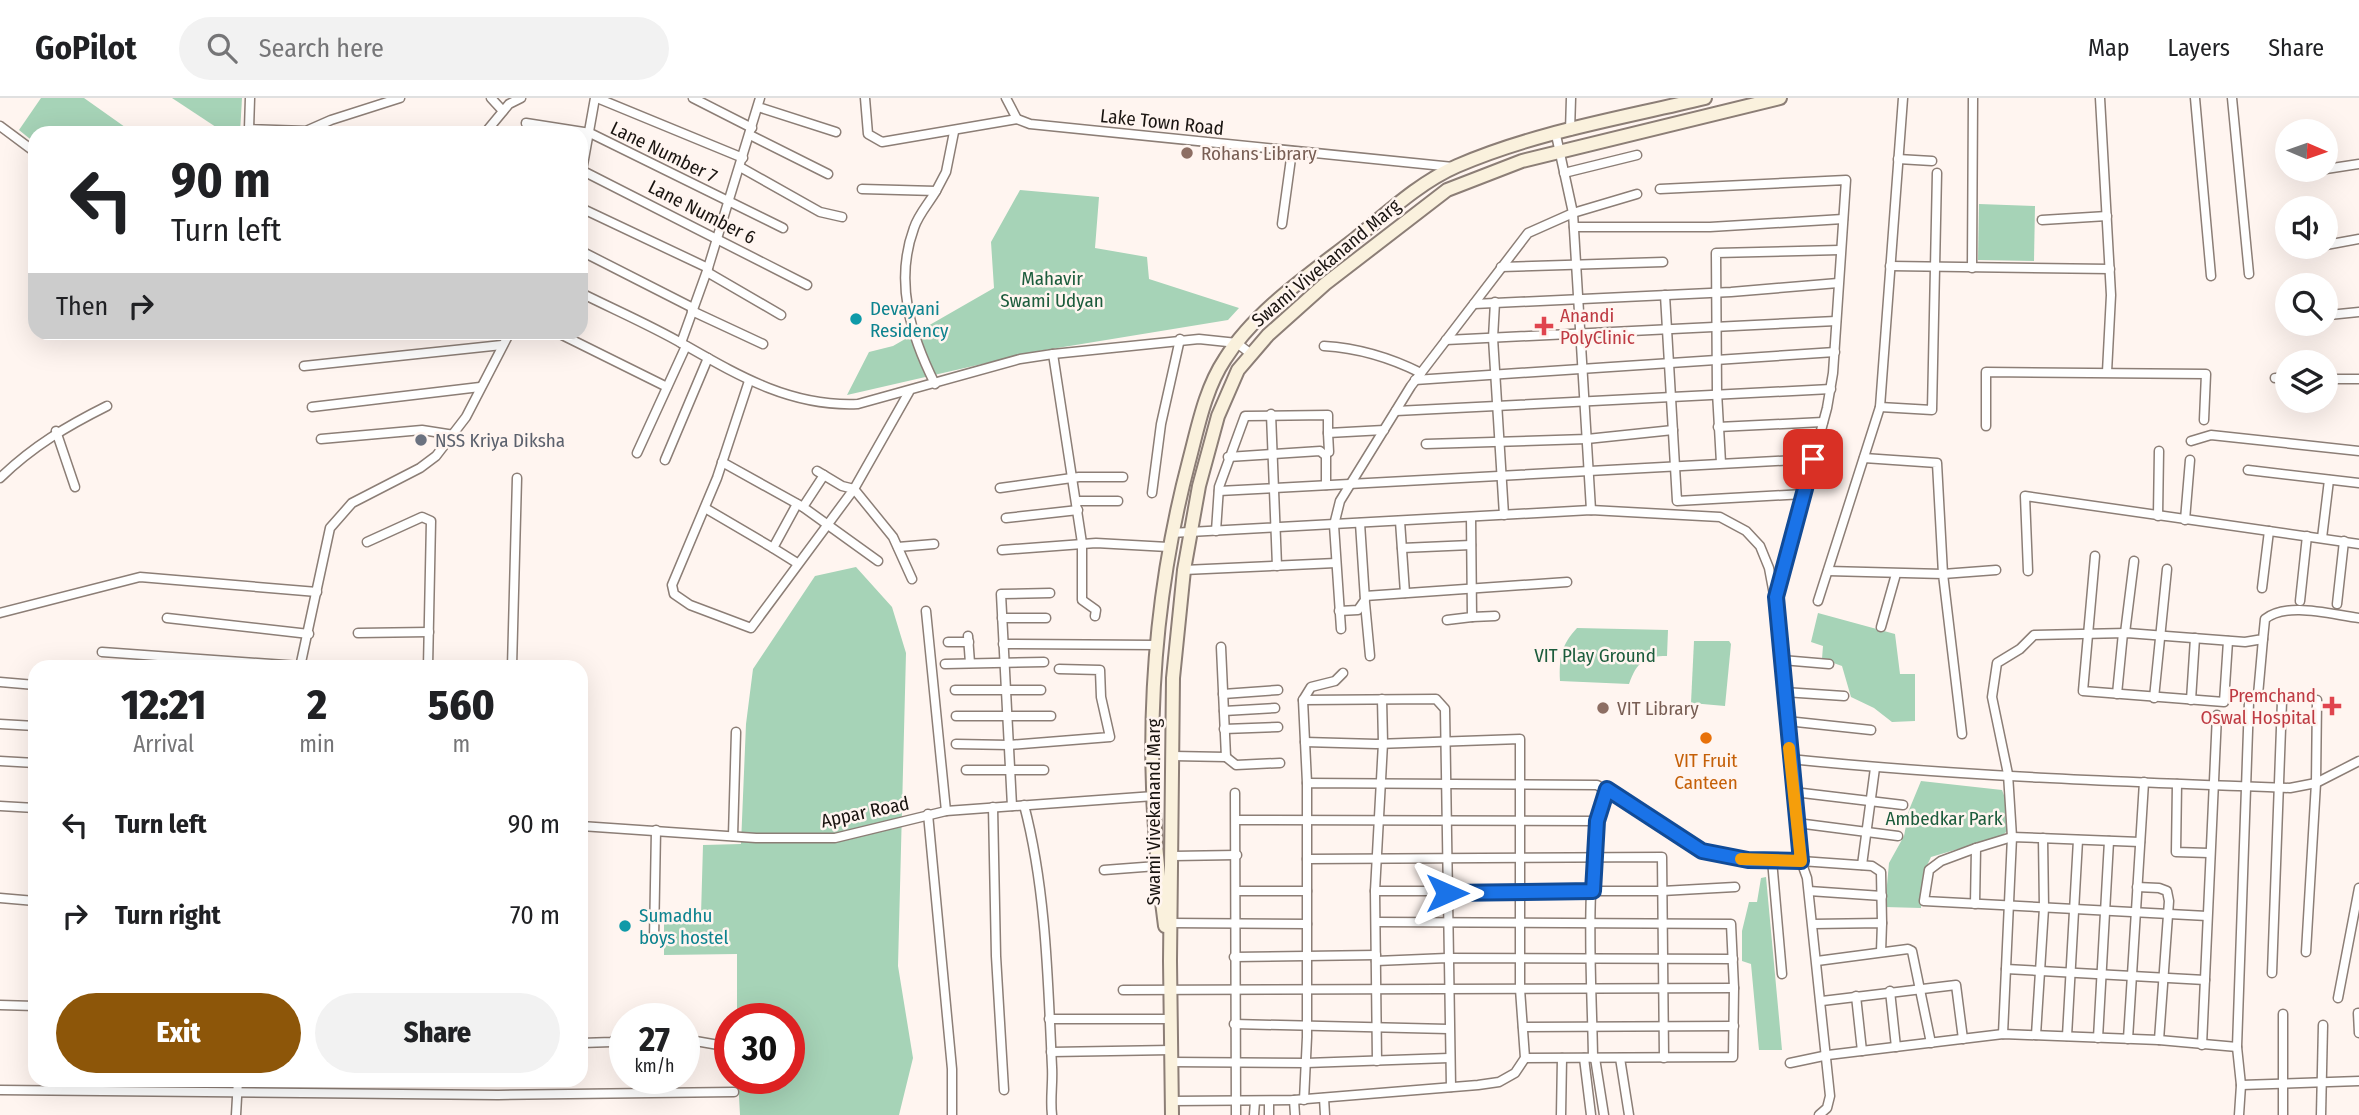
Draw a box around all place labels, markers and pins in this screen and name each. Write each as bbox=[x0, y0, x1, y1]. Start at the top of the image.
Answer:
place label: Rohans Library bbox=[1201, 142, 1317, 165]
marker: Rohans Library bbox=[1179, 145, 1195, 161]
place label: Devayani Residency bbox=[870, 297, 949, 342]
place label: Anandi PolyClinic bbox=[1560, 304, 1635, 349]
marker: Devayani Residency bbox=[848, 311, 864, 327]
marker: Anandi PolyClinic bbox=[1534, 316, 1554, 336]
place label: NSS Kriya Diksha bbox=[435, 429, 565, 452]
pin bbox=[1783, 429, 1843, 489]
marker: NSS Kriya Diksha bbox=[413, 432, 429, 448]
place label: Premchand Oswal Hospital bbox=[2201, 684, 2316, 729]
marker: Premchand Oswal Hospital bbox=[2322, 696, 2342, 716]
place label: VIT Library bbox=[1617, 697, 1699, 720]
marker: VIT Library bbox=[1595, 700, 1611, 716]
marker: VIT Fruit Canteen bbox=[1698, 730, 1714, 746]
place label: VIT Fruit Canteen bbox=[1674, 749, 1738, 794]
place label: Sumadhu boys hostel bbox=[639, 904, 728, 949]
marker: Sumadhu boys hostel bbox=[617, 918, 633, 934]

